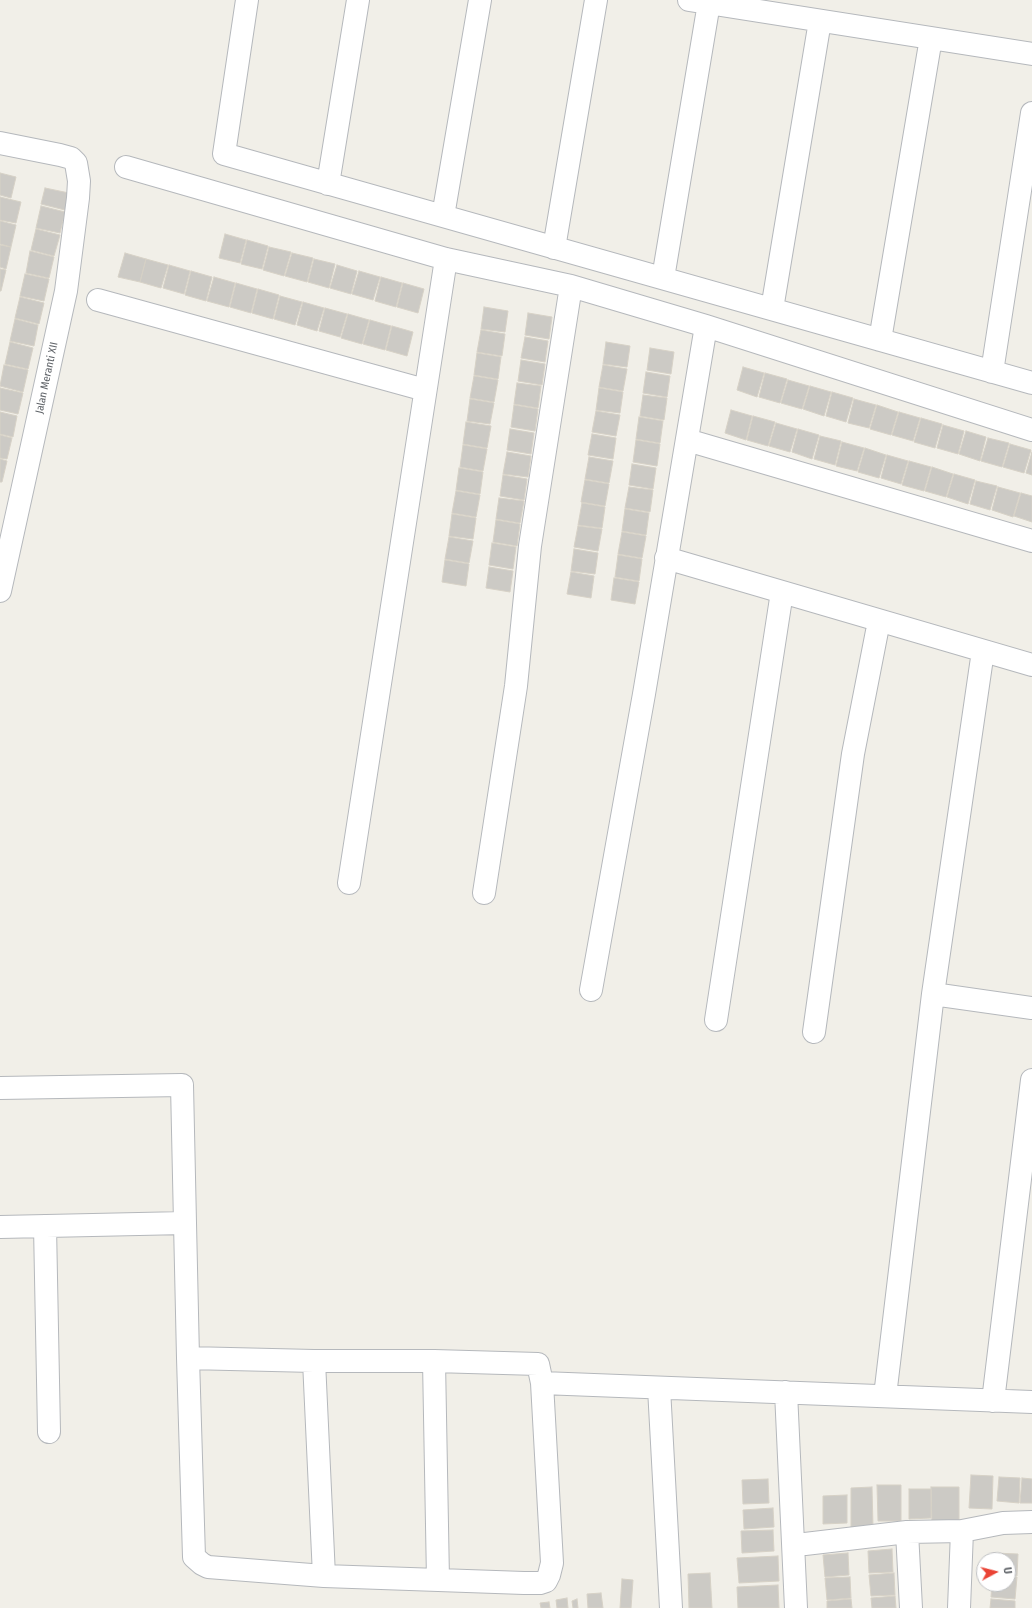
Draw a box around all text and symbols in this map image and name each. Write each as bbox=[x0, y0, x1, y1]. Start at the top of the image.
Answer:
street label: Jalan Meranti XII bbox=[33, 341, 61, 415]
north arrow bbox=[976, 1552, 1016, 1592]
text: U bbox=[1001, 1567, 1014, 1575]

